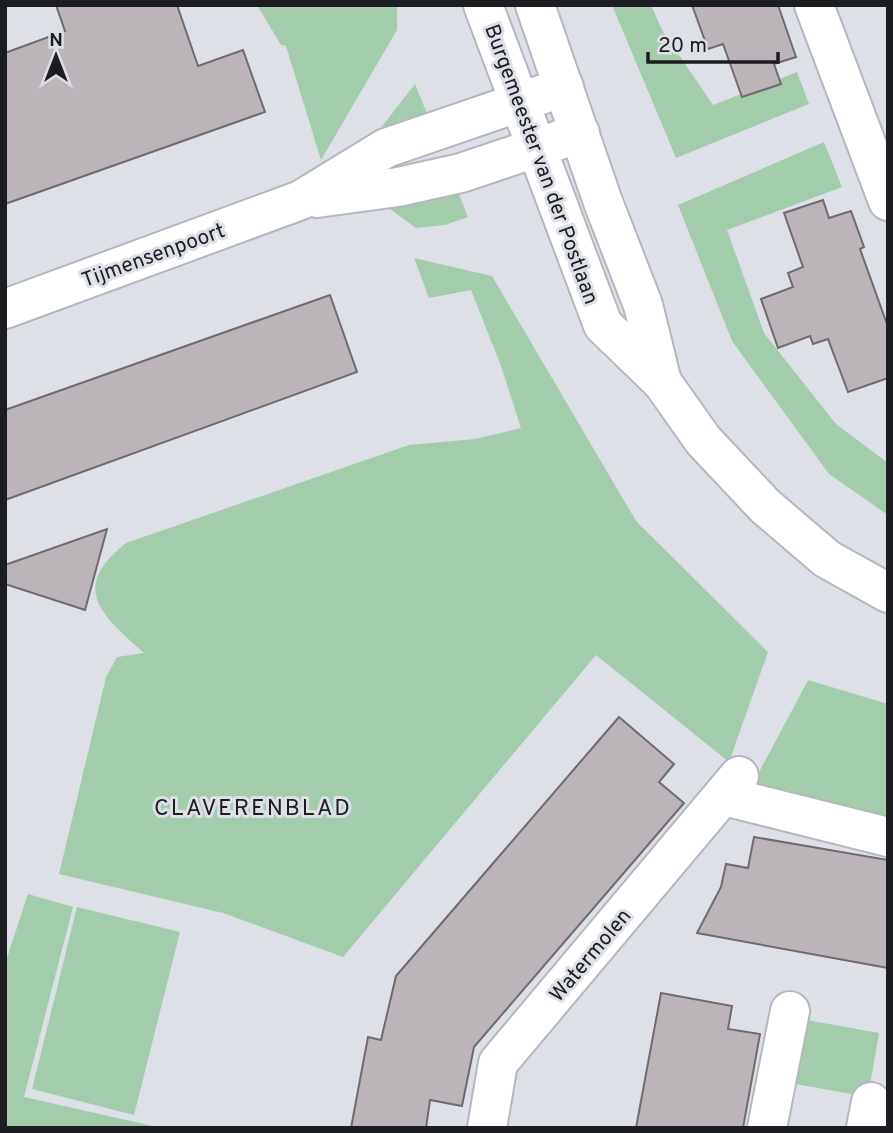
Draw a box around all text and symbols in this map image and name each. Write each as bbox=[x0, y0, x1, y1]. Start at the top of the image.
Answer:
north arrow bbox=[21, 21, 91, 91]
street label: Burgemeester van der Postlaan bbox=[477, 21, 604, 308]
scale bar bbox=[648, 21, 778, 65]
text: N bbox=[49, 29, 63, 53]
text: 20 m bbox=[658, 33, 707, 60]
street label: Tijmensenpoort bbox=[78, 218, 229, 295]
district label: CLAVERENBLAD bbox=[154, 795, 352, 824]
street label: Watermolen bbox=[544, 904, 638, 1008]

